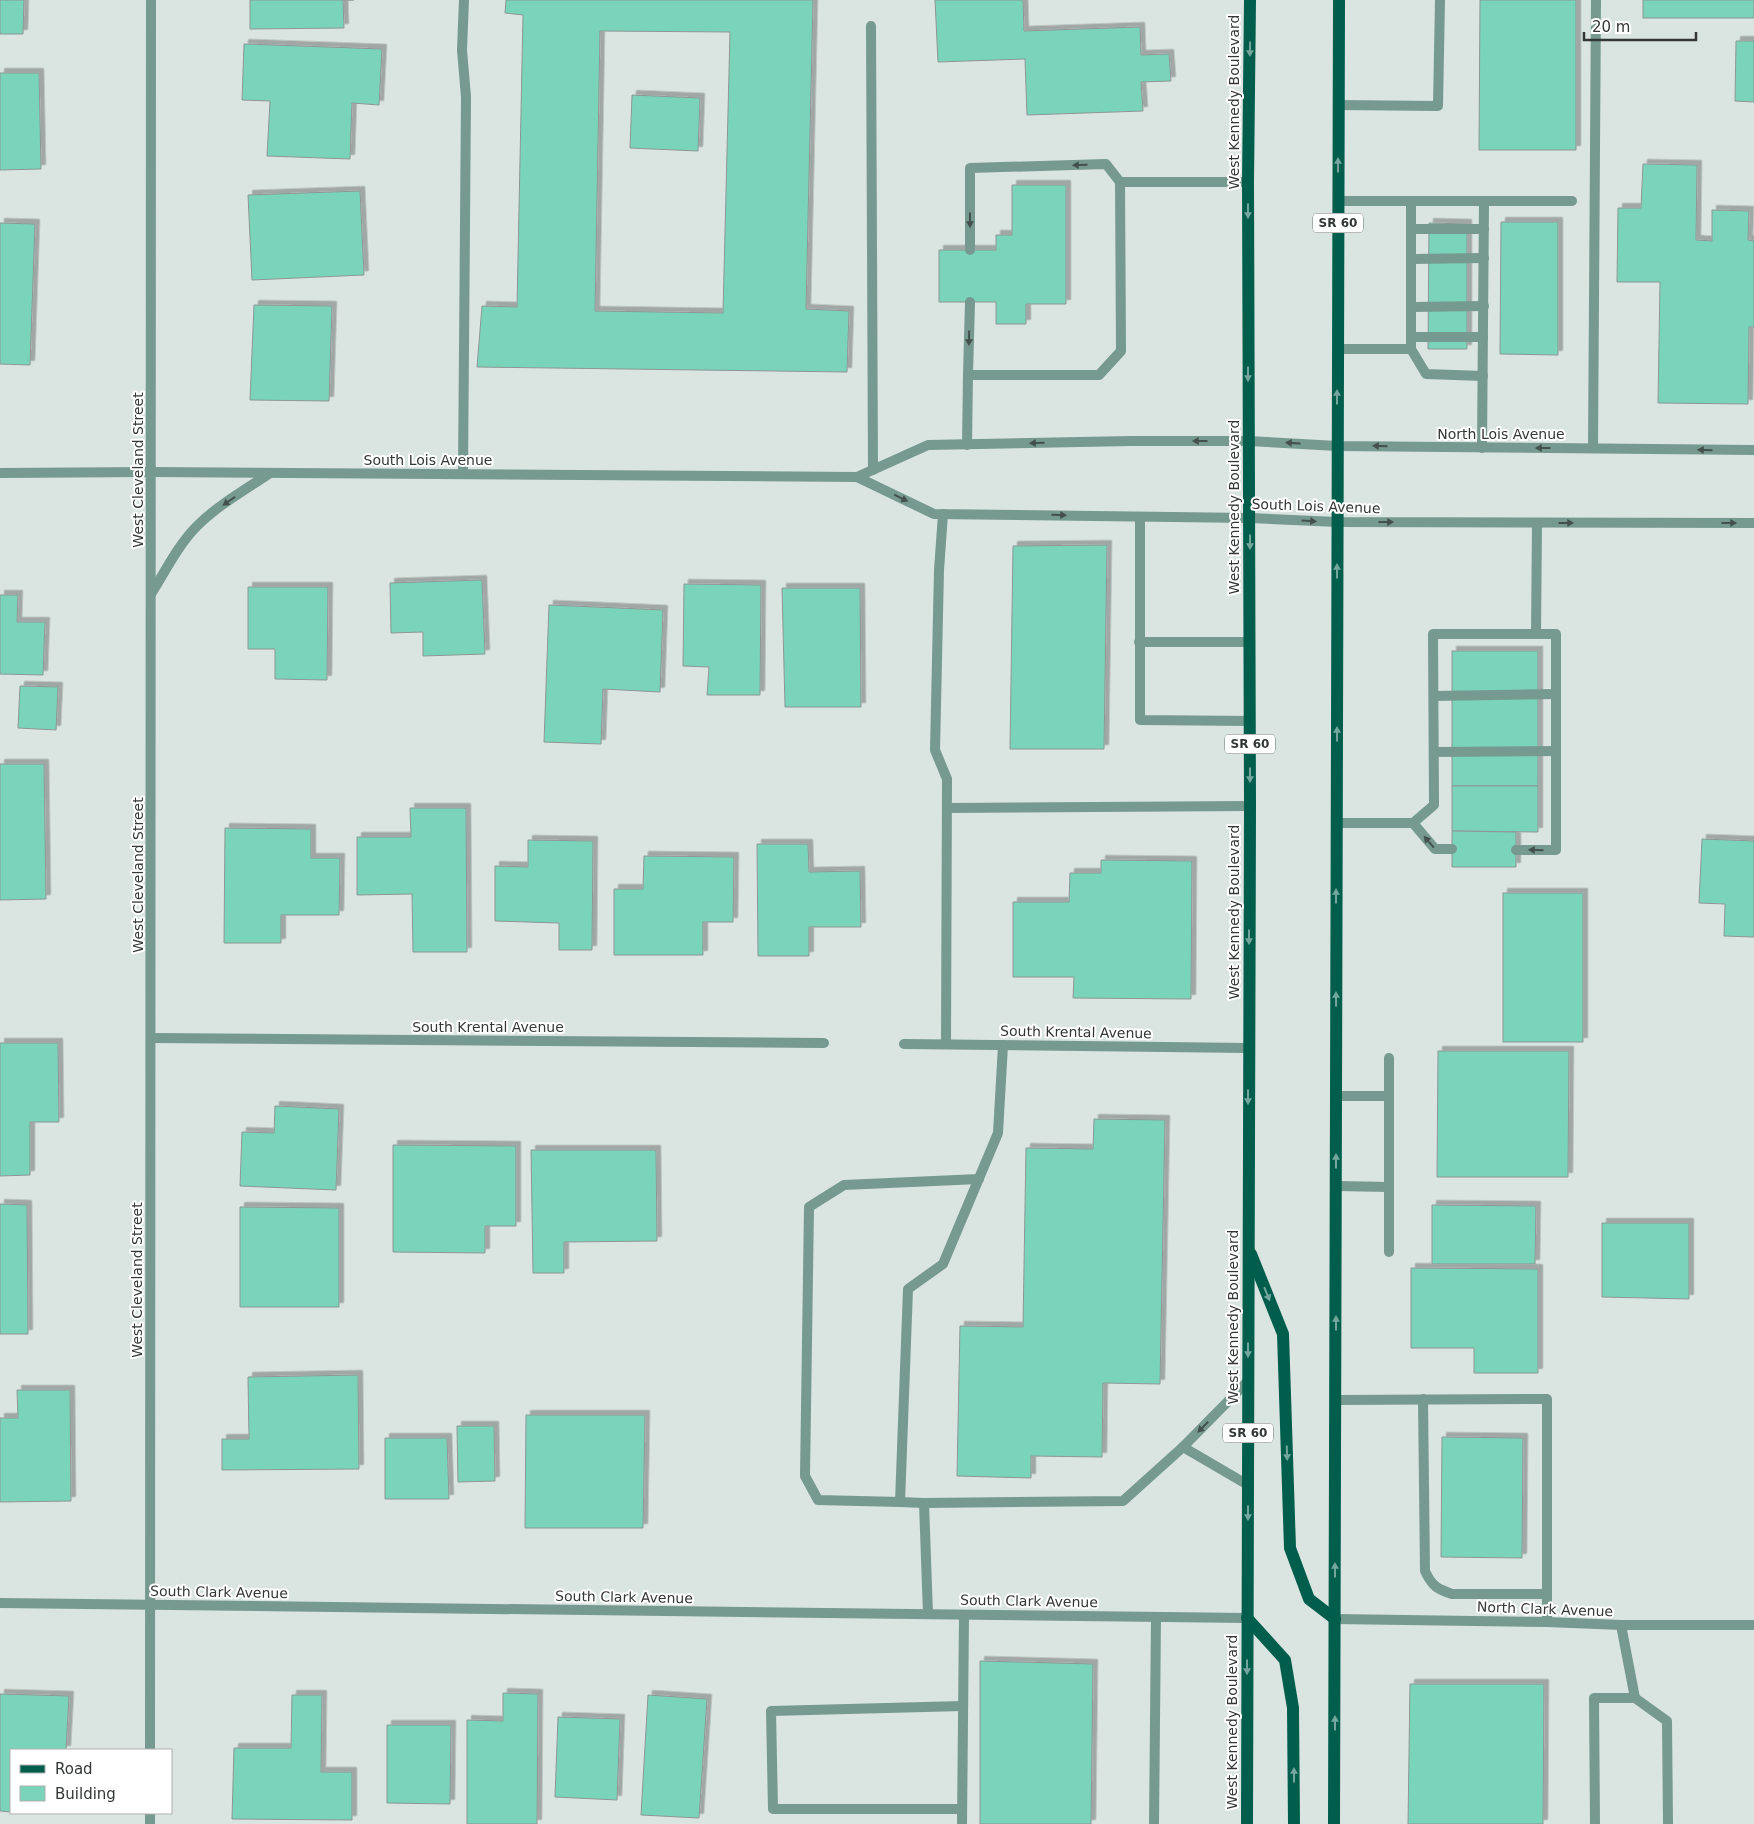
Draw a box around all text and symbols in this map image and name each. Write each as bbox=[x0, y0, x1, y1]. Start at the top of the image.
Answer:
scale bar bbox=[1584, 10, 1696, 42]
street label: West Kennedy Boulevard bbox=[1226, 15, 1242, 189]
text: 20 m bbox=[1592, 18, 1630, 36]
one-way arrow bbox=[1246, 41, 1254, 57]
one-way arrow bbox=[1334, 156, 1342, 172]
one-way arrow bbox=[1072, 161, 1088, 169]
one-way arrow bbox=[1244, 203, 1252, 219]
one-way arrow bbox=[966, 212, 974, 228]
road number: SR 60 bbox=[1313, 214, 1363, 232]
one-way arrow bbox=[965, 330, 973, 346]
one-way arrow bbox=[1244, 366, 1252, 382]
one-way arrow bbox=[1333, 389, 1341, 405]
street label: West Cleveland Street bbox=[130, 392, 146, 548]
street label: West Kennedy Boulevard bbox=[1226, 420, 1242, 594]
street label: North Lois Avenue bbox=[1437, 426, 1565, 442]
one-way arrow bbox=[1191, 437, 1207, 445]
one-way arrow bbox=[1029, 439, 1045, 447]
one-way arrow bbox=[1285, 439, 1301, 447]
one-way arrow bbox=[1372, 442, 1388, 450]
one-way arrow bbox=[1535, 444, 1551, 452]
one-way arrow bbox=[1697, 445, 1713, 453]
street label: South Lois Avenue bbox=[364, 452, 492, 468]
one-way arrow bbox=[894, 494, 908, 502]
one-way arrow bbox=[223, 496, 236, 506]
street label: South Lois Avenue bbox=[1251, 496, 1381, 516]
one-way arrow bbox=[1052, 512, 1068, 520]
one-way arrow bbox=[1302, 517, 1318, 525]
one-way arrow bbox=[1378, 518, 1394, 526]
one-way arrow bbox=[1558, 519, 1574, 527]
one-way arrow bbox=[1721, 519, 1737, 527]
one-way arrow bbox=[1246, 534, 1254, 550]
one-way arrow bbox=[1333, 563, 1341, 579]
one-way arrow bbox=[1333, 726, 1341, 742]
road number: SR 60 bbox=[1225, 734, 1275, 754]
one-way arrow bbox=[1246, 767, 1254, 783]
street label: West Cleveland Street bbox=[130, 797, 146, 953]
street label: West Kennedy Boulevard bbox=[1226, 825, 1242, 999]
one-way arrow bbox=[1424, 836, 1435, 849]
one-way arrow bbox=[1528, 846, 1544, 854]
one-way arrow bbox=[1332, 888, 1340, 904]
one-way arrow bbox=[1245, 929, 1253, 945]
one-way arrow bbox=[1332, 991, 1340, 1007]
street label: South Krental Avenue bbox=[412, 1019, 564, 1035]
street label: South Krental Avenue bbox=[1000, 1023, 1152, 1041]
one-way arrow bbox=[1244, 1089, 1252, 1105]
one-way arrow bbox=[1332, 1153, 1340, 1169]
street label: West Cleveland Street bbox=[129, 1202, 145, 1358]
street label: West Kennedy Boulevard bbox=[1225, 1230, 1241, 1404]
one-way arrow bbox=[1263, 1287, 1271, 1302]
one-way arrow bbox=[1332, 1315, 1340, 1331]
one-way arrow bbox=[1244, 1342, 1252, 1358]
one-way arrow bbox=[1197, 1421, 1209, 1433]
road number: SR 60 bbox=[1223, 1424, 1273, 1442]
one-way arrow bbox=[1283, 1446, 1291, 1462]
one-way arrow bbox=[1244, 1505, 1252, 1521]
one-way arrow bbox=[1331, 1562, 1339, 1578]
street label: South Clark Avenue bbox=[150, 1583, 288, 1601]
street label: South Clark Avenue bbox=[555, 1588, 693, 1606]
street label: South Clark Avenue bbox=[960, 1592, 1098, 1610]
street label: North Clark Avenue bbox=[1477, 1599, 1613, 1619]
street label: West Kennedy Boulevard bbox=[1224, 1635, 1240, 1809]
one-way arrow bbox=[1243, 1659, 1251, 1675]
one-way arrow bbox=[1331, 1715, 1339, 1731]
legend bbox=[10, 1749, 172, 1814]
text: Road bbox=[55, 1760, 93, 1778]
one-way arrow bbox=[1290, 1767, 1298, 1783]
text: Building bbox=[55, 1785, 116, 1803]

